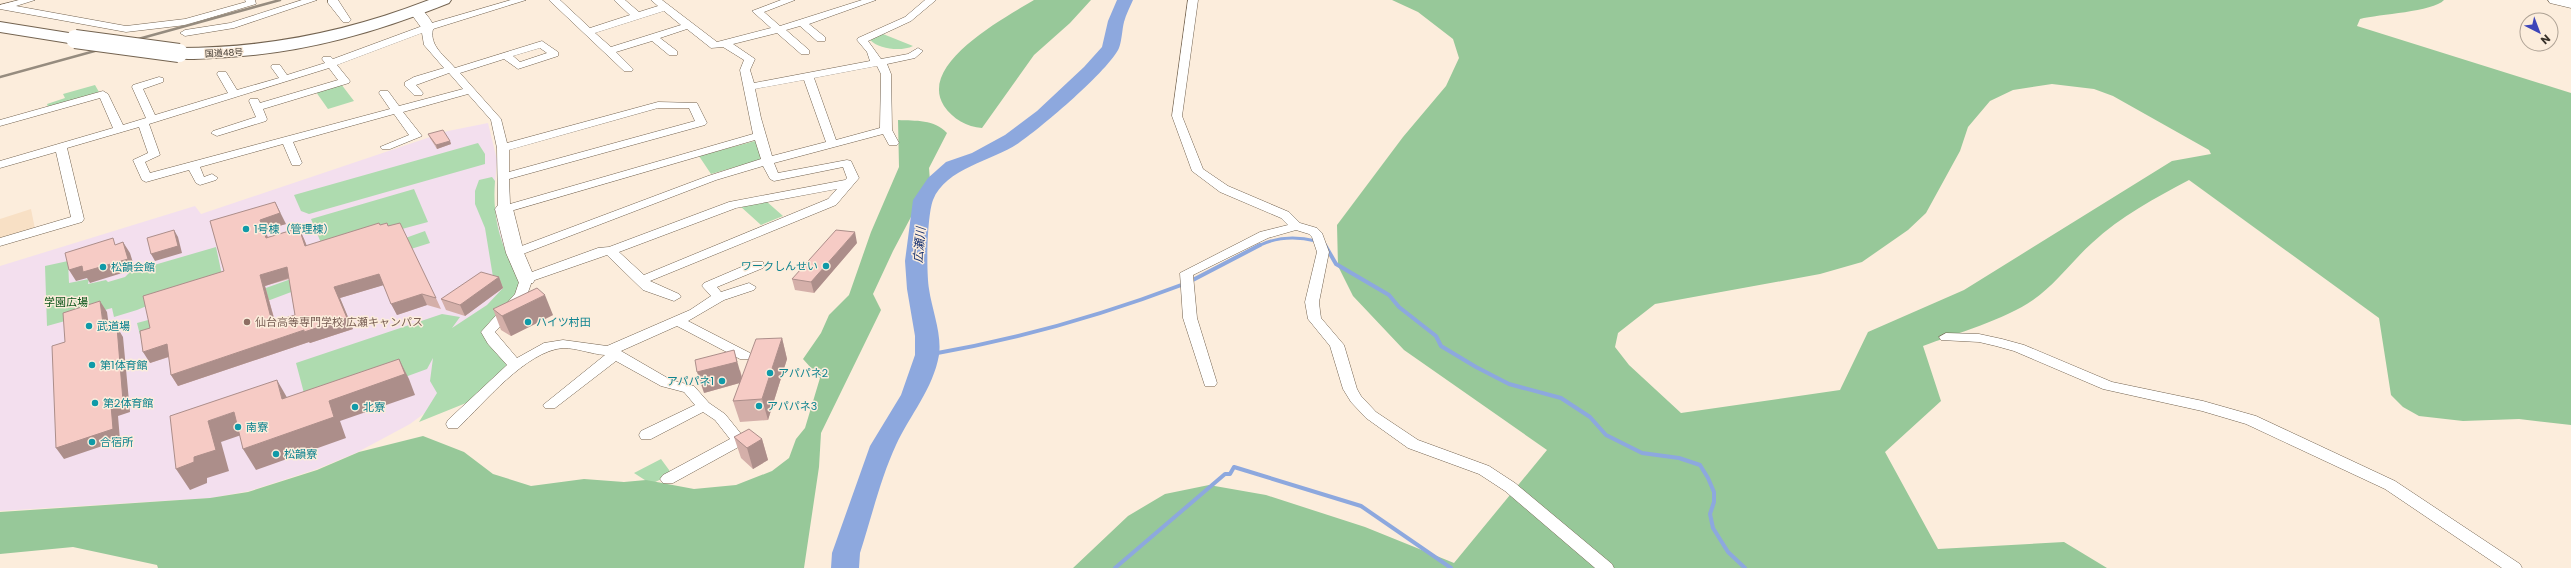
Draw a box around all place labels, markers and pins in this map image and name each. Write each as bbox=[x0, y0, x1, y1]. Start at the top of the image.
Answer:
place label: 1号棟（管理棟） bbox=[254, 221, 335, 237]
marker: 1号棟（管理棟） bbox=[241, 224, 251, 234]
place label: ワークしんせい bbox=[741, 258, 818, 274]
place label: 松韻会館 bbox=[111, 259, 155, 275]
marker: ワークしんせい bbox=[821, 261, 831, 271]
marker: 松韻会館 bbox=[98, 262, 108, 272]
place label: 仙台高等専門学校 広瀬キャンパス bbox=[255, 314, 423, 330]
place label: ハイツ村田 bbox=[536, 314, 591, 330]
marker: 仙台高等専門学校 広瀬キャンパス bbox=[242, 317, 252, 327]
marker: ハイツ村田 bbox=[523, 317, 533, 327]
place label: 武道場 bbox=[97, 318, 130, 334]
marker: 武道場 bbox=[84, 321, 94, 331]
place label: 第1体育館 bbox=[100, 357, 148, 373]
marker: 第1体育館 bbox=[87, 360, 97, 370]
place label: アパパネ2 bbox=[778, 365, 828, 381]
marker: アパパネ2 bbox=[765, 368, 775, 378]
place label: アパパネ1 bbox=[667, 373, 714, 389]
marker: アパパネ1 bbox=[717, 376, 727, 386]
place label: 第2体育館 bbox=[103, 395, 153, 411]
marker: 第2体育館 bbox=[90, 398, 100, 408]
place label: アパパネ3 bbox=[767, 398, 817, 414]
place label: 北寮 bbox=[363, 399, 385, 415]
marker: アパパネ3 bbox=[754, 401, 764, 411]
marker: 北寮 bbox=[350, 402, 360, 412]
place label: 南寮 bbox=[246, 419, 268, 435]
marker: 南寮 bbox=[233, 422, 243, 432]
place label: 合宿所 bbox=[100, 434, 134, 450]
marker: 合宿所 bbox=[87, 437, 97, 447]
place label: 松韻寮 bbox=[284, 446, 317, 462]
marker: 松韻寮 bbox=[271, 449, 281, 459]

